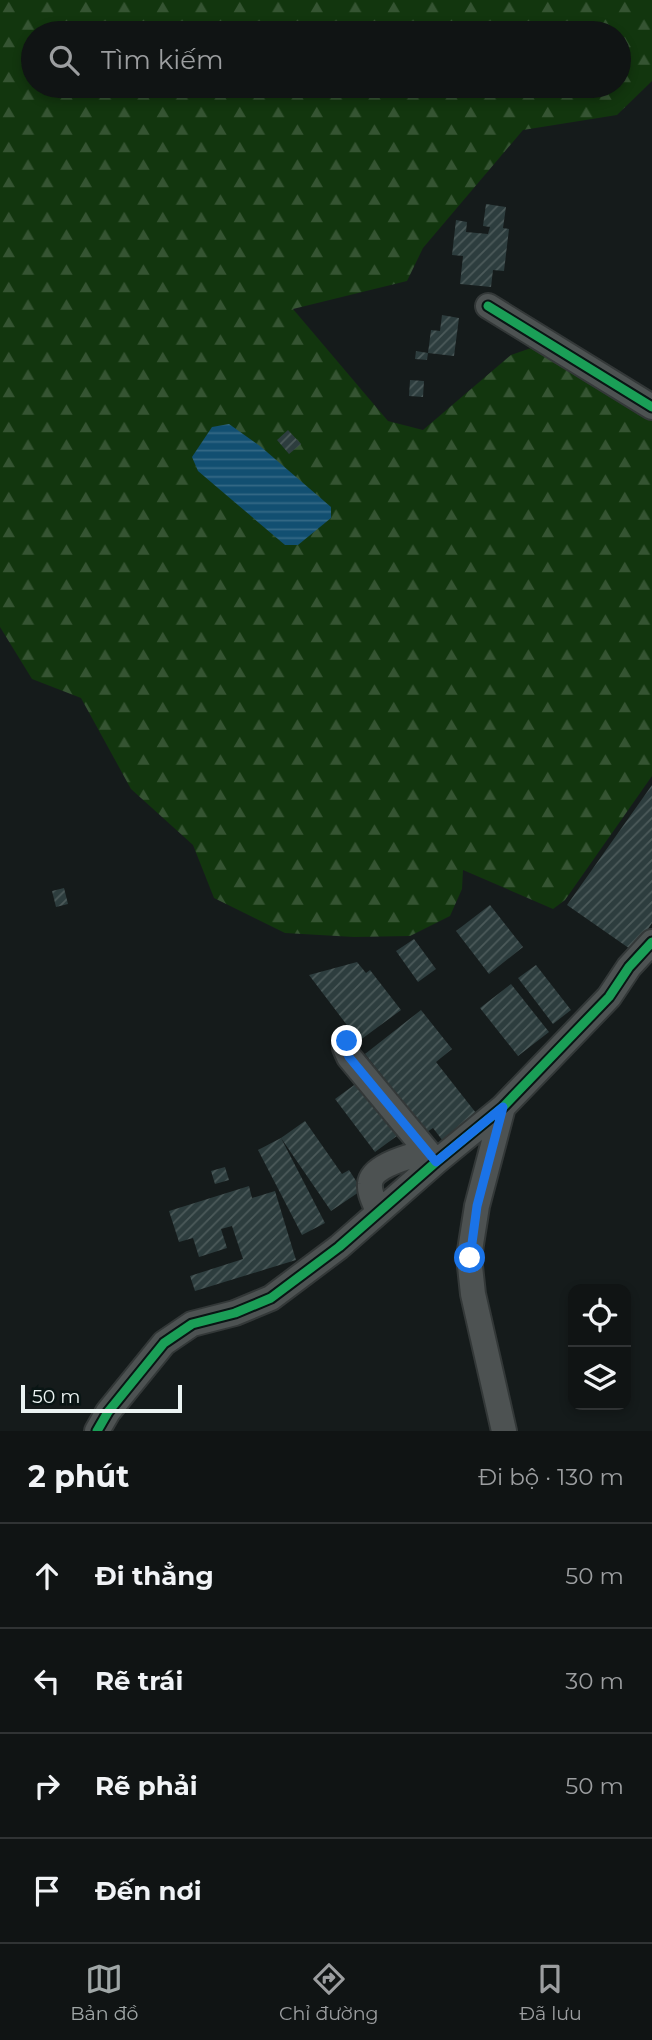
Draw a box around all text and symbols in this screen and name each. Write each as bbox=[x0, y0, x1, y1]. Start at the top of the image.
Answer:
search box bbox=[21, 21, 631, 98]
icon: search bbox=[45, 41, 83, 79]
text: Tìm kiếm bbox=[101, 44, 224, 76]
route end bbox=[331, 1025, 362, 1056]
route start bbox=[454, 1242, 485, 1273]
map controls bbox=[568, 1284, 631, 1410]
button: locate bbox=[568, 1284, 631, 1347]
button: layers bbox=[568, 1347, 631, 1410]
scale bar bbox=[21, 1382, 182, 1414]
text: 50 m bbox=[32, 1385, 80, 1408]
text: 2 phút bbox=[28, 1458, 129, 1495]
text: Đi bộ · 130 m bbox=[478, 1463, 624, 1491]
icon: ahead bbox=[28, 1557, 66, 1595]
text: Đi thẳng bbox=[95, 1560, 214, 1592]
text: 50 m bbox=[565, 1562, 624, 1590]
icon: left bbox=[28, 1662, 66, 1700]
text: Rẽ trái bbox=[95, 1665, 183, 1697]
text: 30 m bbox=[565, 1667, 624, 1695]
icon: right bbox=[28, 1767, 66, 1805]
text: Rẽ phải bbox=[95, 1770, 198, 1802]
text: 50 m bbox=[565, 1772, 624, 1800]
icon: arrive bbox=[28, 1872, 66, 1910]
text: Đến nơi bbox=[95, 1875, 201, 1907]
tab: Bản đồ bbox=[70, 1960, 138, 2025]
tab: Chỉ đường bbox=[279, 1960, 379, 2025]
tab: Đã lưu bbox=[519, 1960, 582, 2025]

